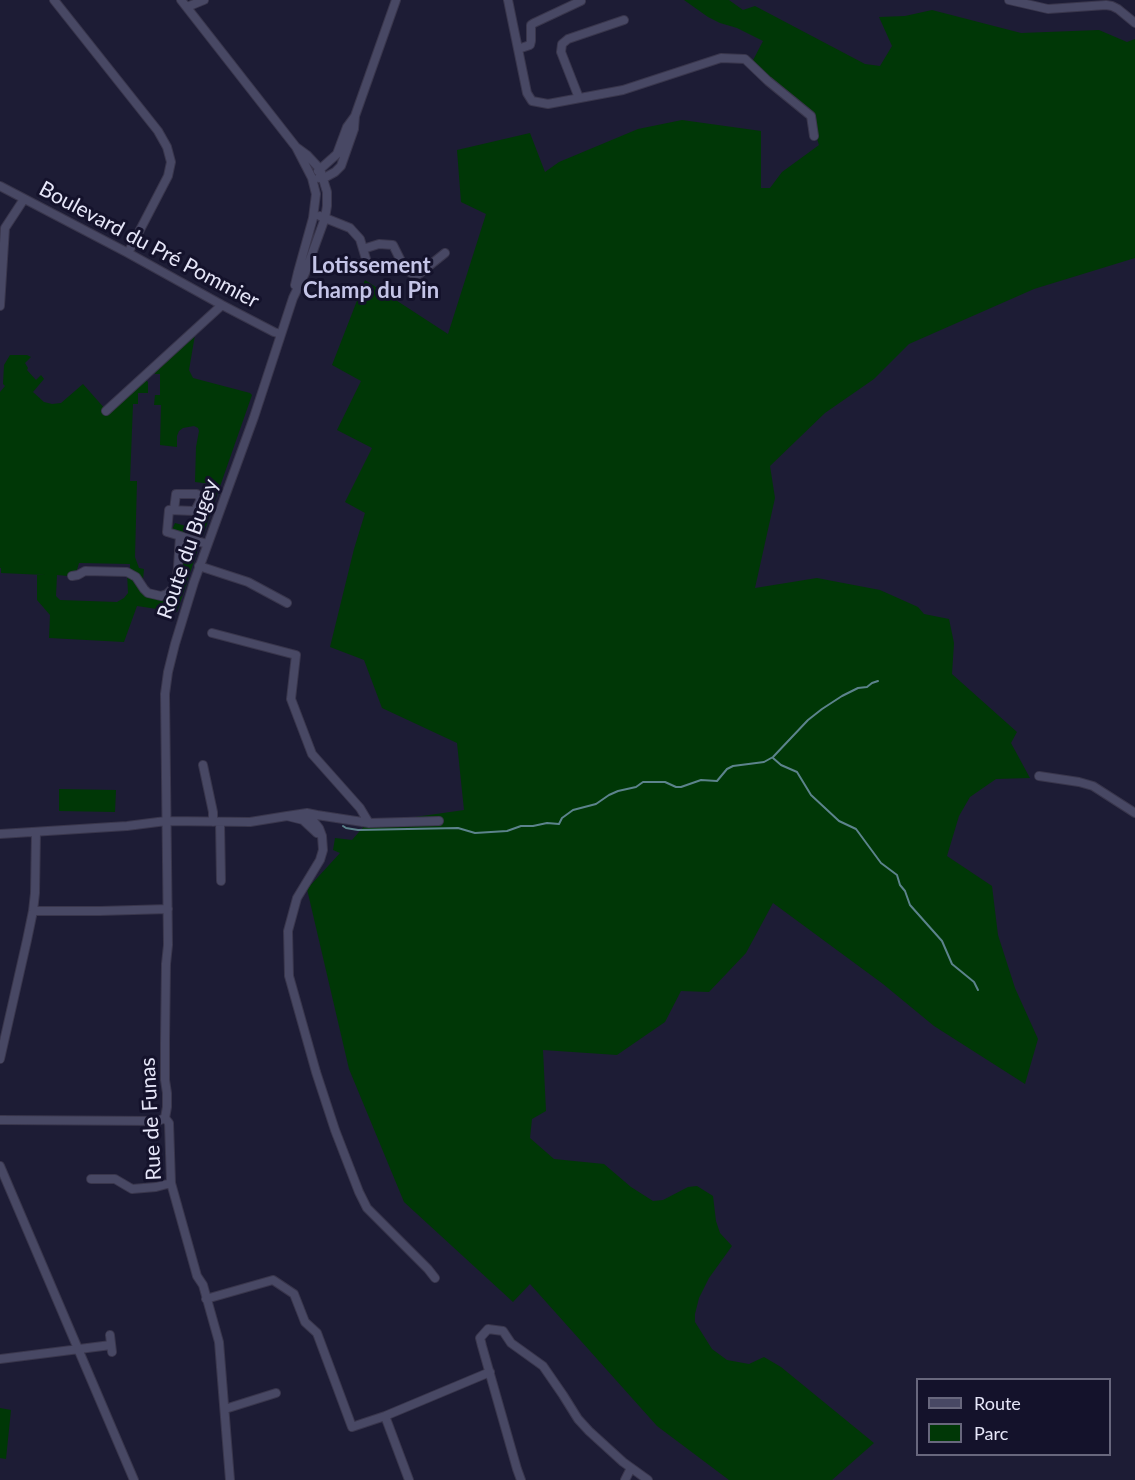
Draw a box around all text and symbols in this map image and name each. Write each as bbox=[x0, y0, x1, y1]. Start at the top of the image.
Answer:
street label: Boulevard du Pré Pommier bbox=[35, 176, 263, 314]
district label: Lotissement Champ du Pin bbox=[303, 253, 439, 304]
street label: Route du Bugey bbox=[152, 476, 224, 622]
street label: Rue de Funas bbox=[135, 1057, 167, 1181]
legend bbox=[916, 1378, 1111, 1456]
text: Route bbox=[974, 1392, 1021, 1414]
text: Parc bbox=[974, 1422, 1008, 1444]

